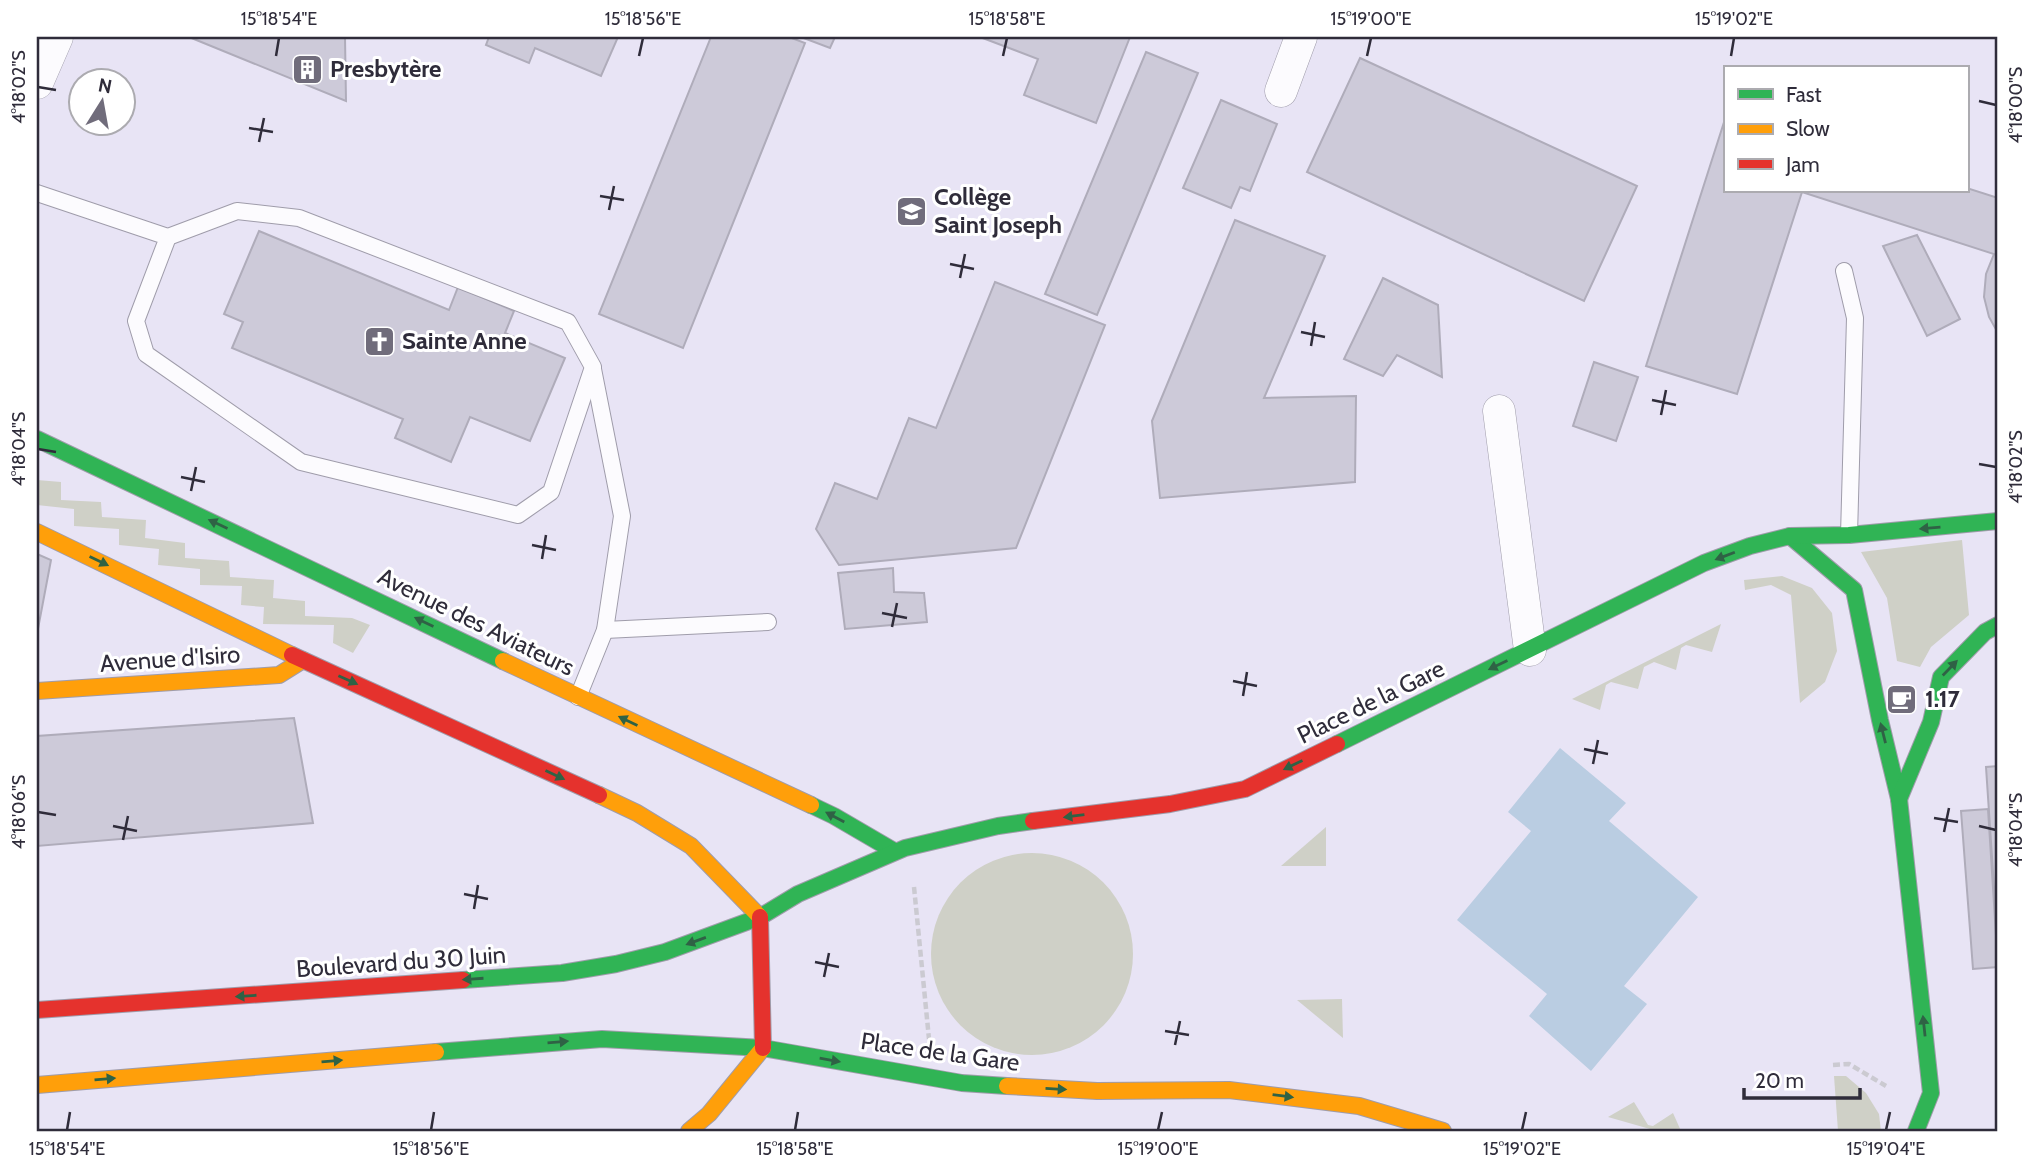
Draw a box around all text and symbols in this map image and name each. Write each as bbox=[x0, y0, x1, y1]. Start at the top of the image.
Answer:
text: 15°18'54"E bbox=[241, 8, 317, 30]
text: 15°18'56"E bbox=[605, 8, 681, 30]
text: 15°18'58"E bbox=[968, 8, 1046, 30]
text: 15°19'00"E bbox=[1331, 8, 1411, 30]
text: 15°19'02"E bbox=[1695, 8, 1773, 30]
text: 4°18'02"S bbox=[8, 50, 30, 124]
building icon: Presbytère bbox=[290, 52, 324, 86]
place label: Presbytère bbox=[330, 54, 441, 83]
north arrow bbox=[66, 66, 136, 136]
legend bbox=[1724, 66, 1968, 192]
text: 4°18'00"S bbox=[2005, 67, 2027, 143]
text: N bbox=[96, 73, 114, 98]
text: Fast bbox=[1786, 82, 1822, 107]
text: Slow bbox=[1786, 116, 1830, 141]
text: Jam bbox=[1785, 152, 1820, 177]
place label: Collège Saint Joseph bbox=[934, 182, 1062, 239]
school or university icon: Collège Saint Joseph bbox=[894, 194, 928, 228]
church icon: Sainte Anne bbox=[362, 324, 396, 358]
place label: Sainte Anne bbox=[402, 326, 527, 355]
text: 4°18'04"S bbox=[8, 412, 30, 486]
text: 4°18'02"S bbox=[2005, 430, 2027, 504]
one-way arrow bbox=[208, 518, 228, 530]
one-way arrow bbox=[1919, 523, 1941, 534]
one-way arrow bbox=[1714, 550, 1735, 561]
one-way arrow bbox=[88, 556, 109, 567]
street label: Avenue des Aviateurs bbox=[373, 561, 579, 682]
one-way arrow bbox=[414, 616, 434, 628]
street label: Avenue d'Isiro bbox=[99, 639, 241, 678]
street label: Place de la Gare bbox=[1293, 653, 1449, 750]
one-way arrow bbox=[1488, 660, 1508, 671]
one-way arrow bbox=[1941, 660, 1957, 677]
one-way arrow bbox=[338, 674, 358, 686]
cafe icon: 1.17 bbox=[1885, 682, 1919, 716]
place label: 1.17 bbox=[1925, 684, 1961, 713]
one-way arrow bbox=[618, 715, 638, 727]
one-way arrow bbox=[1878, 722, 1889, 744]
one-way arrow bbox=[1283, 759, 1303, 771]
one-way arrow bbox=[545, 769, 565, 780]
text: 4°18'06"S bbox=[8, 775, 30, 849]
text: 4°18'04"S bbox=[2005, 793, 2027, 867]
one-way arrow bbox=[825, 811, 845, 822]
one-way arrow bbox=[1063, 811, 1085, 822]
one-way arrow bbox=[685, 935, 706, 946]
street label: Boulevard du 30 Juin bbox=[295, 940, 507, 983]
one-way arrow bbox=[461, 974, 483, 985]
one-way arrow bbox=[234, 990, 256, 1001]
one-way arrow bbox=[1918, 1014, 1929, 1036]
street label: Place de la Gare bbox=[859, 1026, 1021, 1077]
one-way arrow bbox=[547, 1036, 569, 1047]
one-way arrow bbox=[321, 1055, 343, 1066]
one-way arrow bbox=[819, 1055, 841, 1066]
scale bar bbox=[1744, 1056, 1860, 1100]
text: 20 m bbox=[1755, 1068, 1804, 1093]
one-way arrow bbox=[94, 1073, 116, 1084]
one-way arrow bbox=[1045, 1084, 1067, 1095]
one-way arrow bbox=[1272, 1091, 1294, 1102]
text: 15°18'54"E bbox=[29, 1138, 105, 1160]
text: 15°18'56"E bbox=[393, 1138, 469, 1160]
text: 15°18'58"E bbox=[756, 1138, 834, 1160]
text: 15°19'00"E bbox=[1118, 1138, 1198, 1160]
text: 15°19'02"E bbox=[1483, 1138, 1561, 1160]
text: 15°19'04"E bbox=[1847, 1138, 1925, 1160]

